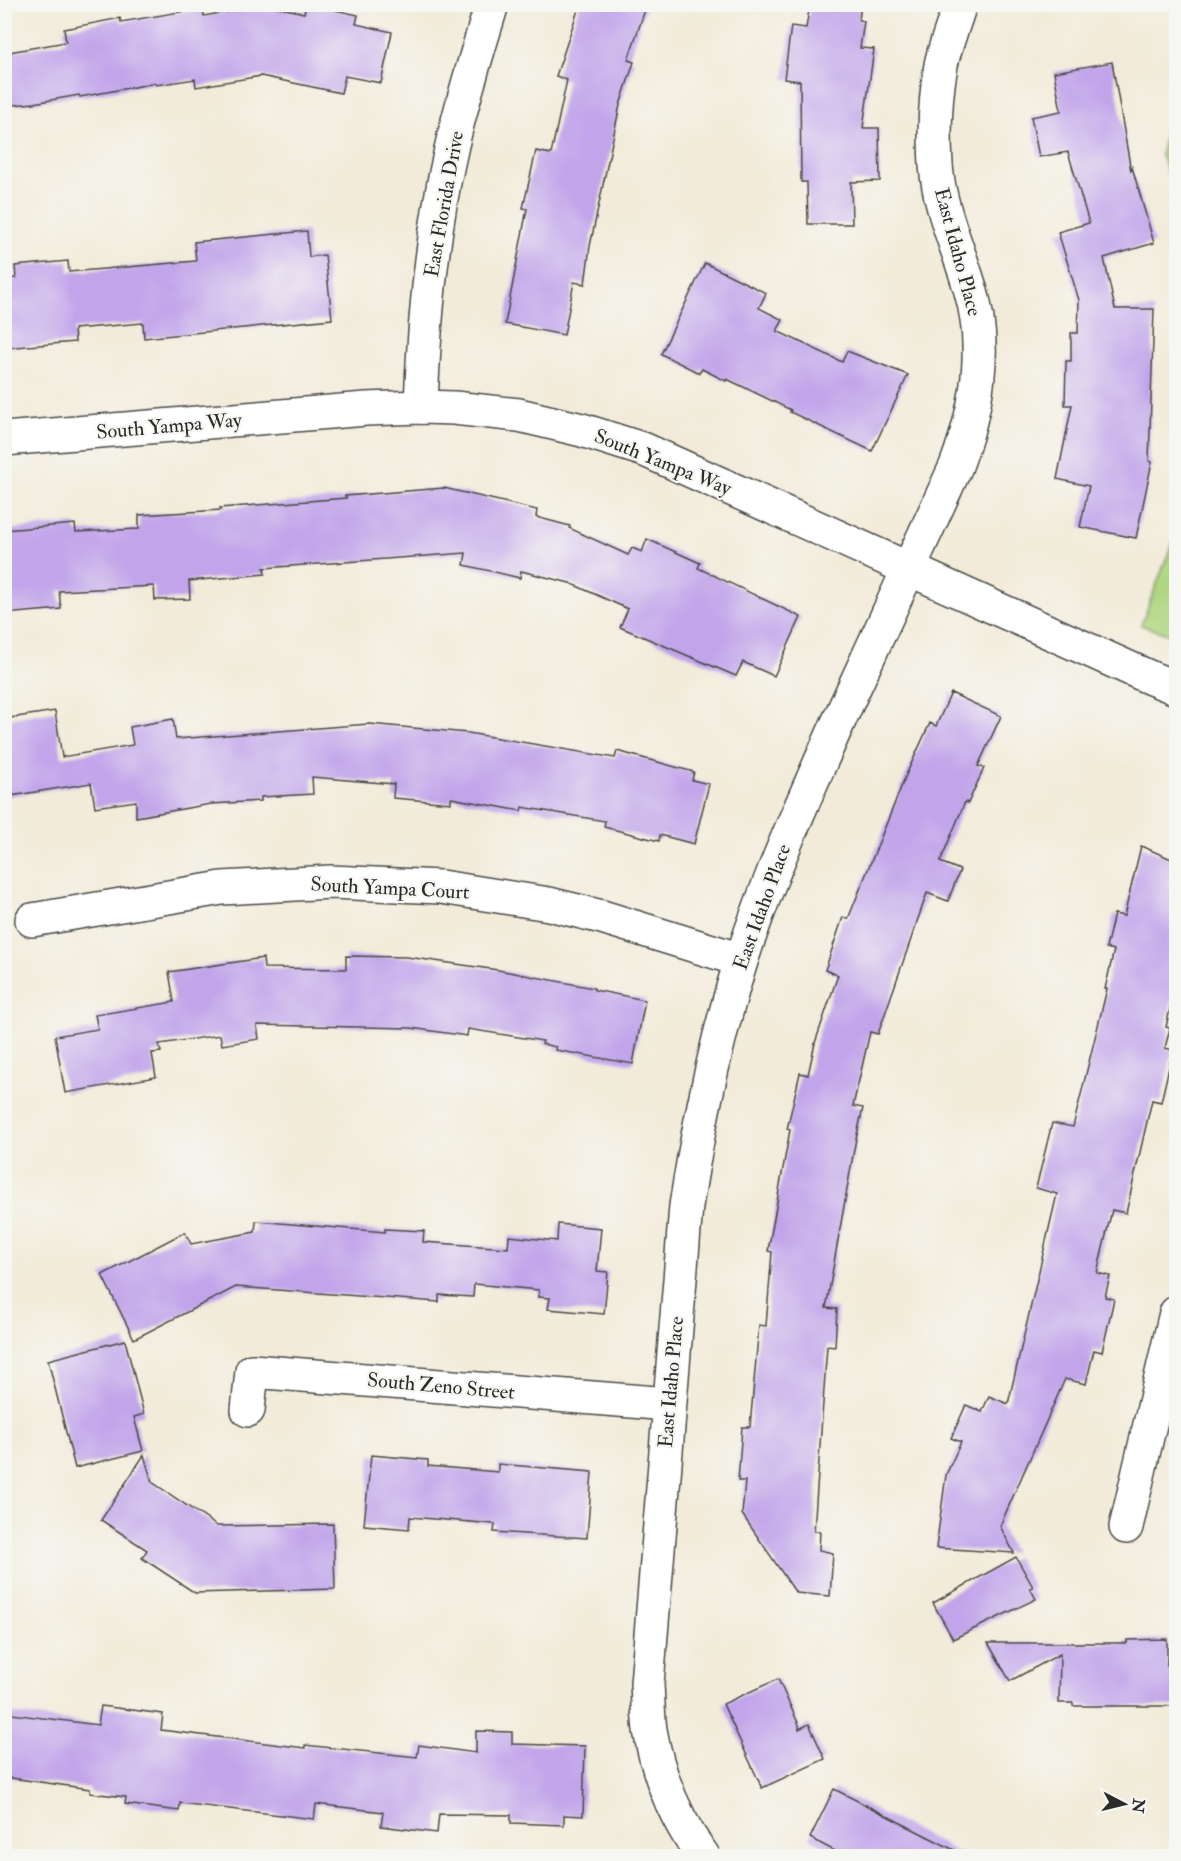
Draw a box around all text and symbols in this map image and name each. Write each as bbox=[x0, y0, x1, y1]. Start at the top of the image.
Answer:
street label: East Florida Drive bbox=[419, 129, 469, 279]
street label: East Idaho Place bbox=[929, 185, 987, 319]
street label: South Yampa Way bbox=[95, 407, 244, 446]
street label: South Yampa Way bbox=[590, 423, 736, 502]
street label: East Idaho Place bbox=[728, 841, 796, 973]
street label: South Yampa Court bbox=[310, 871, 471, 906]
street label: East Idaho Place bbox=[653, 1315, 689, 1449]
street label: South Zeno Street bbox=[366, 1367, 516, 1405]
north arrow bbox=[1094, 1774, 1154, 1834]
text: N bbox=[1127, 1796, 1149, 1815]

